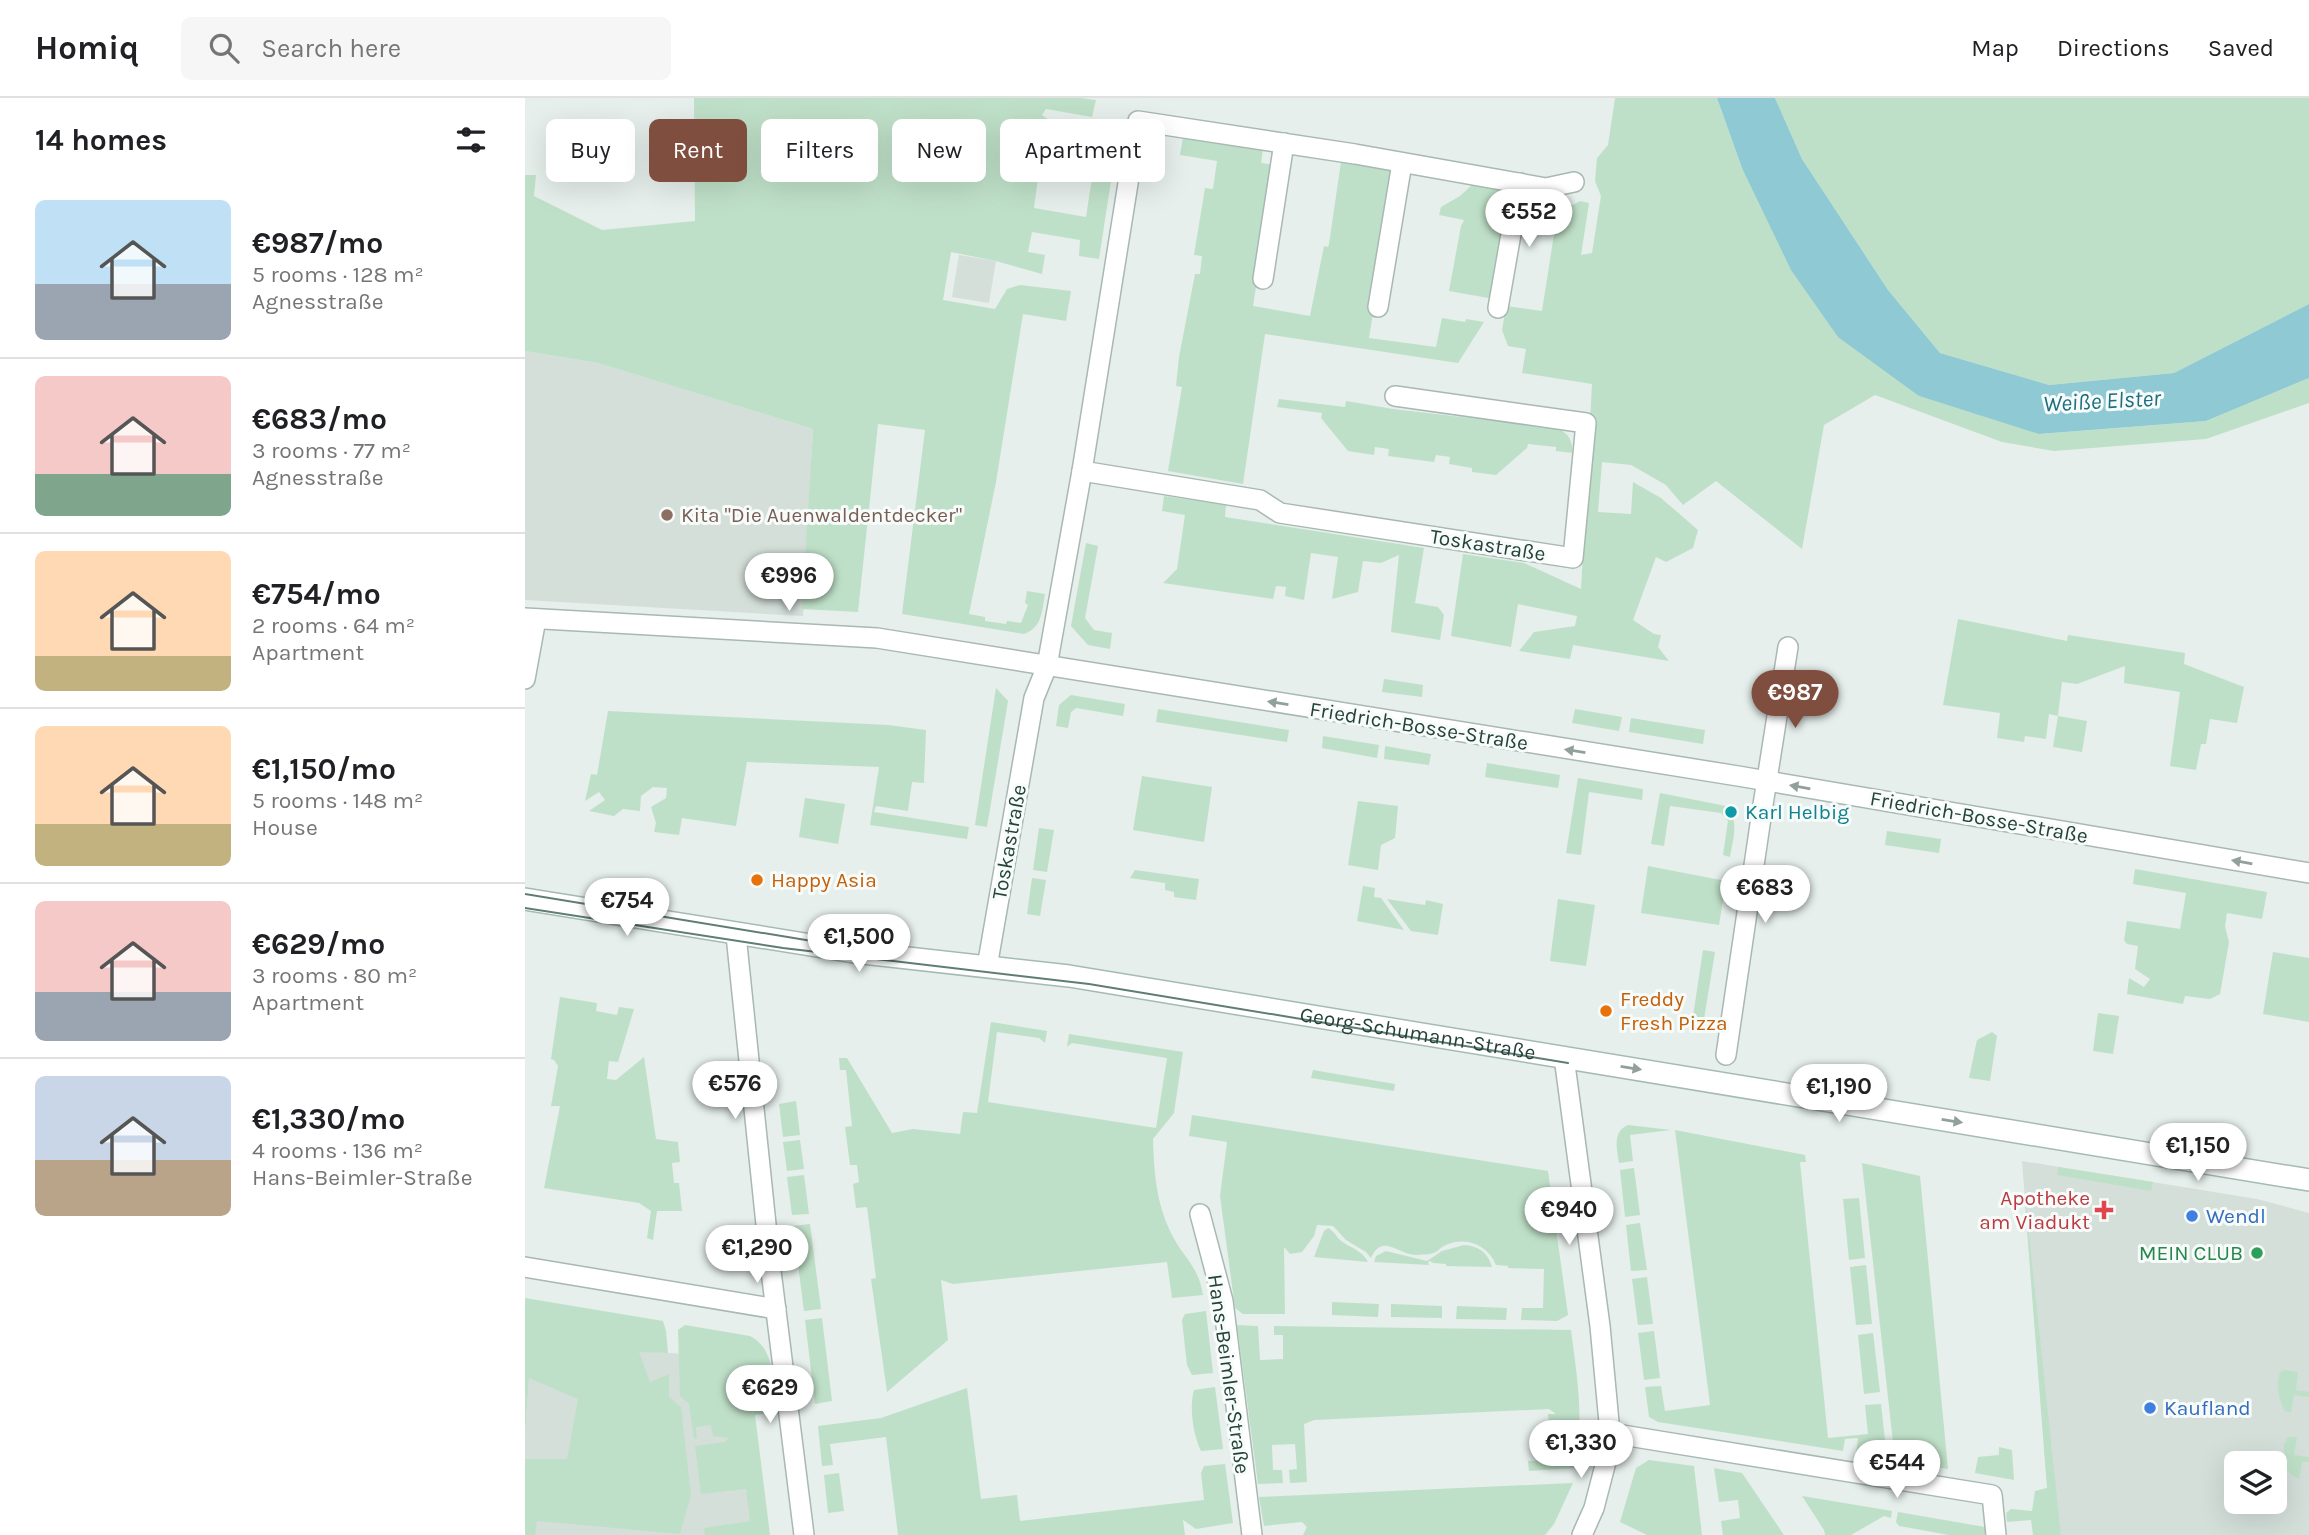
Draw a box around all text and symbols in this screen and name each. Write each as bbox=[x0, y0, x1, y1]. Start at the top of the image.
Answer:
search box bbox=[181, 17, 671, 80]
text: Homiq bbox=[35, 29, 139, 67]
icon: search bbox=[205, 29, 243, 67]
text: Search here bbox=[261, 33, 401, 64]
text: Map bbox=[1971, 34, 2019, 62]
text: Directions bbox=[2057, 34, 2170, 62]
text: Saved bbox=[2208, 34, 2274, 62]
chip: Buy bbox=[546, 119, 635, 182]
chip: Rent bbox=[649, 119, 747, 182]
chip: Filters bbox=[761, 119, 878, 182]
chip: New bbox=[892, 119, 986, 182]
chip: Apartment bbox=[1000, 119, 1165, 182]
icon: filters bbox=[452, 121, 490, 159]
text: 14 homes bbox=[35, 122, 167, 158]
pin: €552 bbox=[1488, 190, 1570, 249]
text: €552 bbox=[1501, 198, 1557, 225]
text: €987/mo bbox=[252, 225, 383, 261]
icon: home bbox=[91, 228, 175, 312]
text: 5 rooms · 128 m² bbox=[252, 261, 424, 288]
text: Agnesstraße bbox=[252, 288, 384, 315]
water label: Weiße Elster bbox=[2043, 384, 2163, 418]
text: €683/mo bbox=[252, 401, 387, 437]
icon: home bbox=[91, 404, 175, 488]
text: 3 rooms · 77 m² bbox=[252, 437, 411, 464]
text: Agnesstraße bbox=[252, 464, 384, 491]
place label: Kita "Die Auenwaldentdecker" bbox=[681, 503, 962, 527]
marker: Kita "Die Auenwaldentdecker" bbox=[659, 507, 675, 523]
street label: Toskastraße bbox=[1429, 524, 1547, 566]
pin: €996 bbox=[748, 554, 830, 613]
text: €996 bbox=[761, 562, 817, 589]
text: €754/mo bbox=[252, 576, 381, 612]
icon: home bbox=[91, 579, 175, 663]
text: 2 rooms · 64 m² bbox=[252, 612, 415, 639]
text: Apartment bbox=[252, 639, 364, 666]
pin: €987 bbox=[1754, 670, 1836, 730]
text: €987 bbox=[1768, 679, 1822, 706]
one-way arrow bbox=[1267, 697, 1289, 708]
street label: Friedrich-Bosse-Straße bbox=[1308, 697, 1530, 755]
one-way arrow bbox=[1564, 745, 1586, 756]
text: €1,150/mo bbox=[252, 751, 396, 787]
icon: home bbox=[91, 754, 175, 838]
one-way arrow bbox=[1789, 781, 1811, 792]
street label: Toskastraße bbox=[987, 783, 1031, 901]
street label: Friedrich-Bosse-Straße bbox=[1868, 786, 2090, 848]
text: 5 rooms · 148 m² bbox=[252, 787, 423, 814]
place label: Karl Helbig bbox=[1745, 800, 1849, 824]
marker: Karl Helbig bbox=[1723, 804, 1739, 820]
text: House bbox=[252, 814, 318, 841]
one-way arrow bbox=[2231, 856, 2253, 867]
pin: €683 bbox=[1724, 866, 1806, 925]
place label: Happy Asia bbox=[771, 868, 877, 892]
marker: Happy Asia bbox=[749, 872, 765, 888]
text: €683 bbox=[1736, 874, 1794, 901]
pin: €754 bbox=[586, 878, 668, 938]
text: €754 bbox=[600, 887, 654, 914]
pin: €1,500 bbox=[802, 914, 916, 974]
text: €1,500 bbox=[823, 923, 895, 950]
text: €629/mo bbox=[252, 926, 385, 962]
icon: home bbox=[91, 929, 175, 1013]
text: 3 rooms · 80 m² bbox=[252, 962, 417, 989]
place label: Freddy Fresh Pizza bbox=[1620, 987, 1727, 1035]
text: Apartment bbox=[252, 989, 364, 1016]
street label: Georg-Schumann-Straße bbox=[1298, 1002, 1537, 1065]
marker: Freddy Fresh Pizza bbox=[1598, 1003, 1614, 1019]
pin: €576 bbox=[694, 1062, 776, 1121]
one-way arrow bbox=[1620, 1063, 1642, 1074]
pin: €1,190 bbox=[1782, 1065, 1896, 1124]
text: €576 bbox=[708, 1070, 762, 1097]
text: €1,190 bbox=[1806, 1073, 1872, 1100]
text: €1,330/mo bbox=[252, 1101, 405, 1137]
icon: home bbox=[91, 1104, 175, 1188]
one-way arrow bbox=[1941, 1116, 1963, 1127]
pin: €1,150 bbox=[2141, 1124, 2255, 1183]
text: €1,150 bbox=[2166, 1132, 2230, 1159]
text: 4 rooms · 136 m² bbox=[252, 1137, 423, 1164]
text: Hans-Beimler-Straße bbox=[252, 1164, 473, 1191]
place label: Apotheke am Viadukt bbox=[1979, 1186, 2090, 1234]
pin: €940 bbox=[1528, 1188, 1610, 1247]
text: €940 bbox=[1541, 1196, 1597, 1223]
marker: Apotheke am Viadukt bbox=[2096, 1202, 2112, 1218]
place label: Wendl bbox=[2206, 1204, 2266, 1228]
marker: Wendl bbox=[2184, 1208, 2200, 1224]
pin: €1,290 bbox=[700, 1226, 814, 1285]
text: €1,290 bbox=[721, 1234, 793, 1261]
place label: MEIN CLUB bbox=[2139, 1241, 2243, 1265]
marker: MEIN CLUB bbox=[2249, 1245, 2265, 1261]
street label: Hans-Beimler-Straße bbox=[1203, 1273, 1255, 1475]
pin: €629 bbox=[729, 1366, 811, 1425]
text: €629 bbox=[742, 1374, 798, 1401]
place label: Kaufland bbox=[2164, 1396, 2251, 1420]
marker: Kaufland bbox=[2142, 1400, 2158, 1416]
pin: €1,330 bbox=[1524, 1420, 1638, 1480]
text: €1,330 bbox=[1545, 1429, 1617, 1456]
pin: €544 bbox=[1856, 1440, 1938, 1500]
text: €544 bbox=[1869, 1449, 1925, 1476]
map controls bbox=[2224, 1451, 2287, 1514]
button: layers bbox=[2224, 1451, 2287, 1514]

